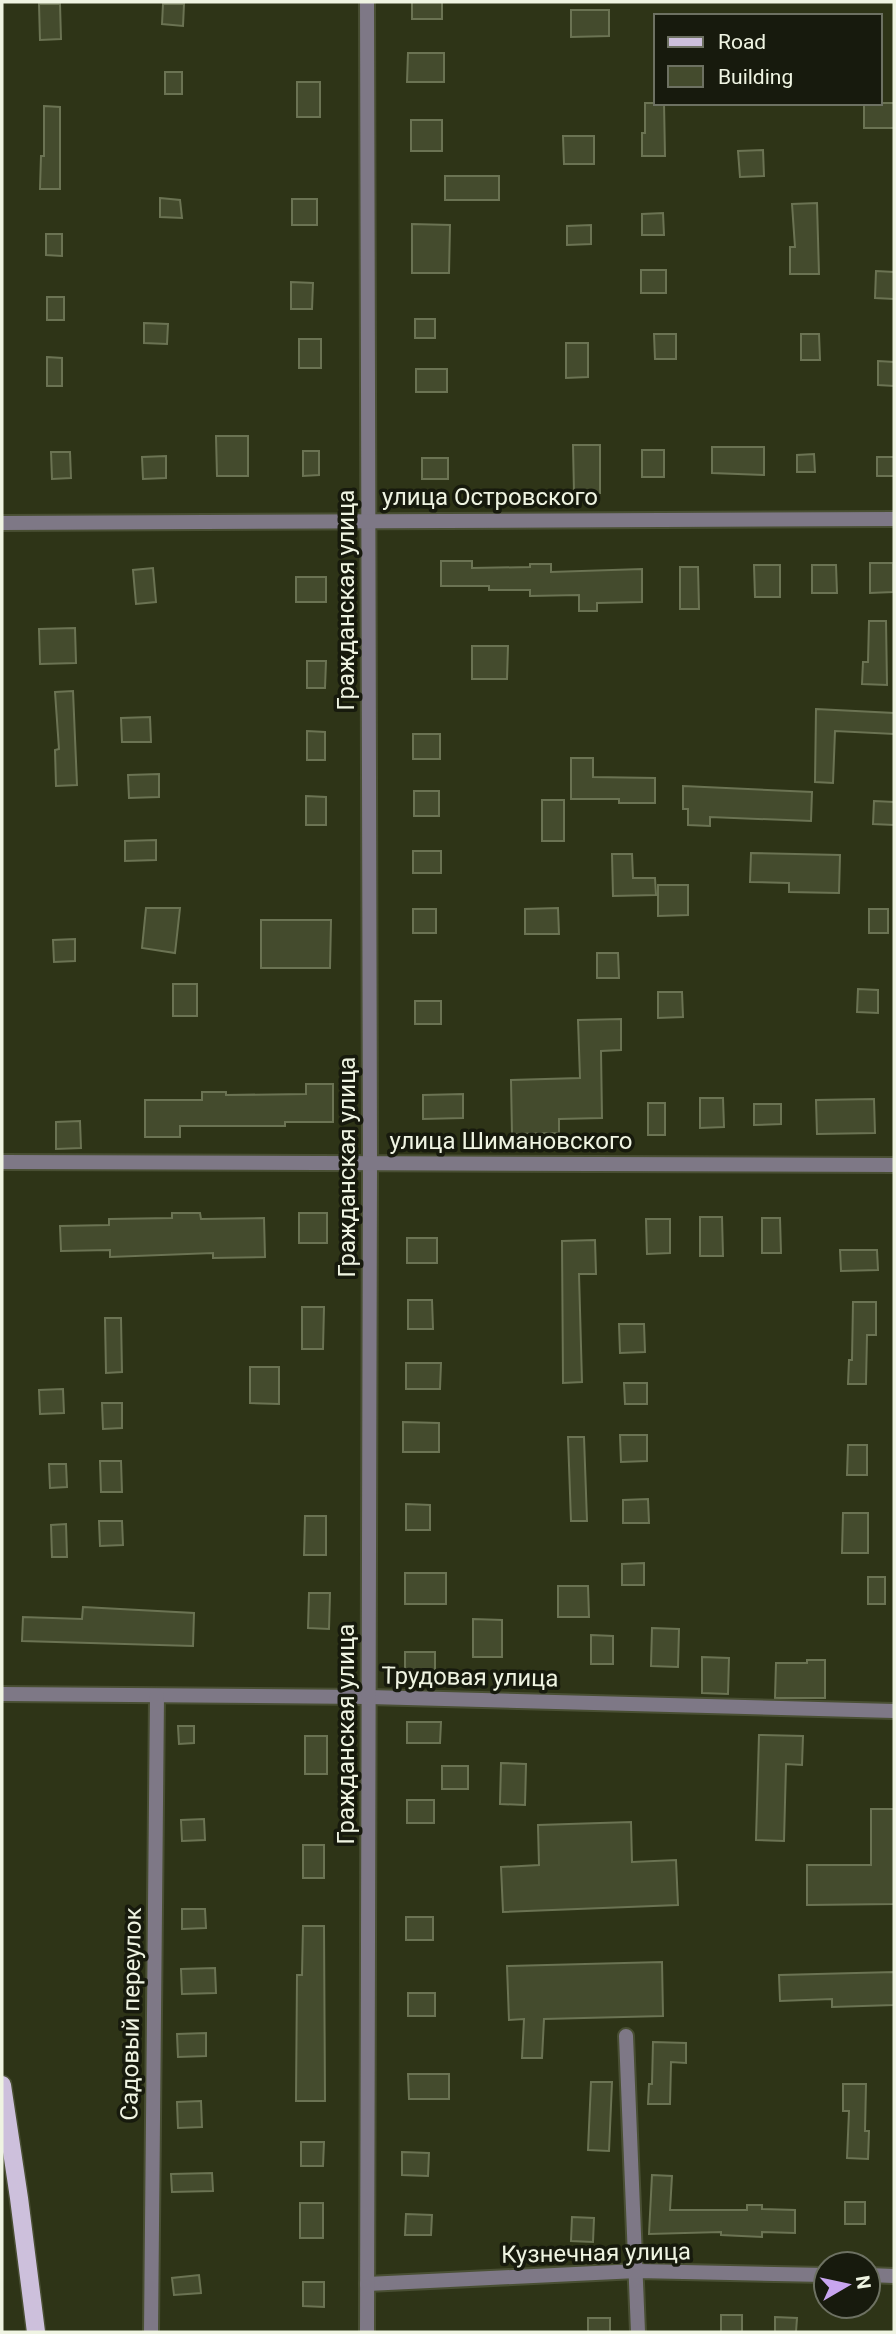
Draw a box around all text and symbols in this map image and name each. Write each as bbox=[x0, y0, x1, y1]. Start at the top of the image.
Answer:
legend bbox=[654, 14, 882, 105]
text: Road bbox=[718, 30, 766, 54]
text: Building bbox=[718, 65, 793, 89]
street label: улица Островского bbox=[382, 483, 598, 511]
street label: Гражданская улица bbox=[332, 490, 360, 710]
street label: Гражданская улица bbox=[333, 1057, 361, 1277]
street label: улица Шимановского bbox=[390, 1127, 632, 1155]
street label: Гражданская улица bbox=[332, 1624, 360, 1844]
street label: Трудовая улица bbox=[381, 1661, 559, 1693]
street label: Садовый переулок bbox=[115, 1907, 147, 2121]
street label: Кузнечная улица bbox=[501, 2237, 691, 2269]
north arrow bbox=[812, 2250, 882, 2320]
text: N bbox=[851, 2274, 876, 2291]

